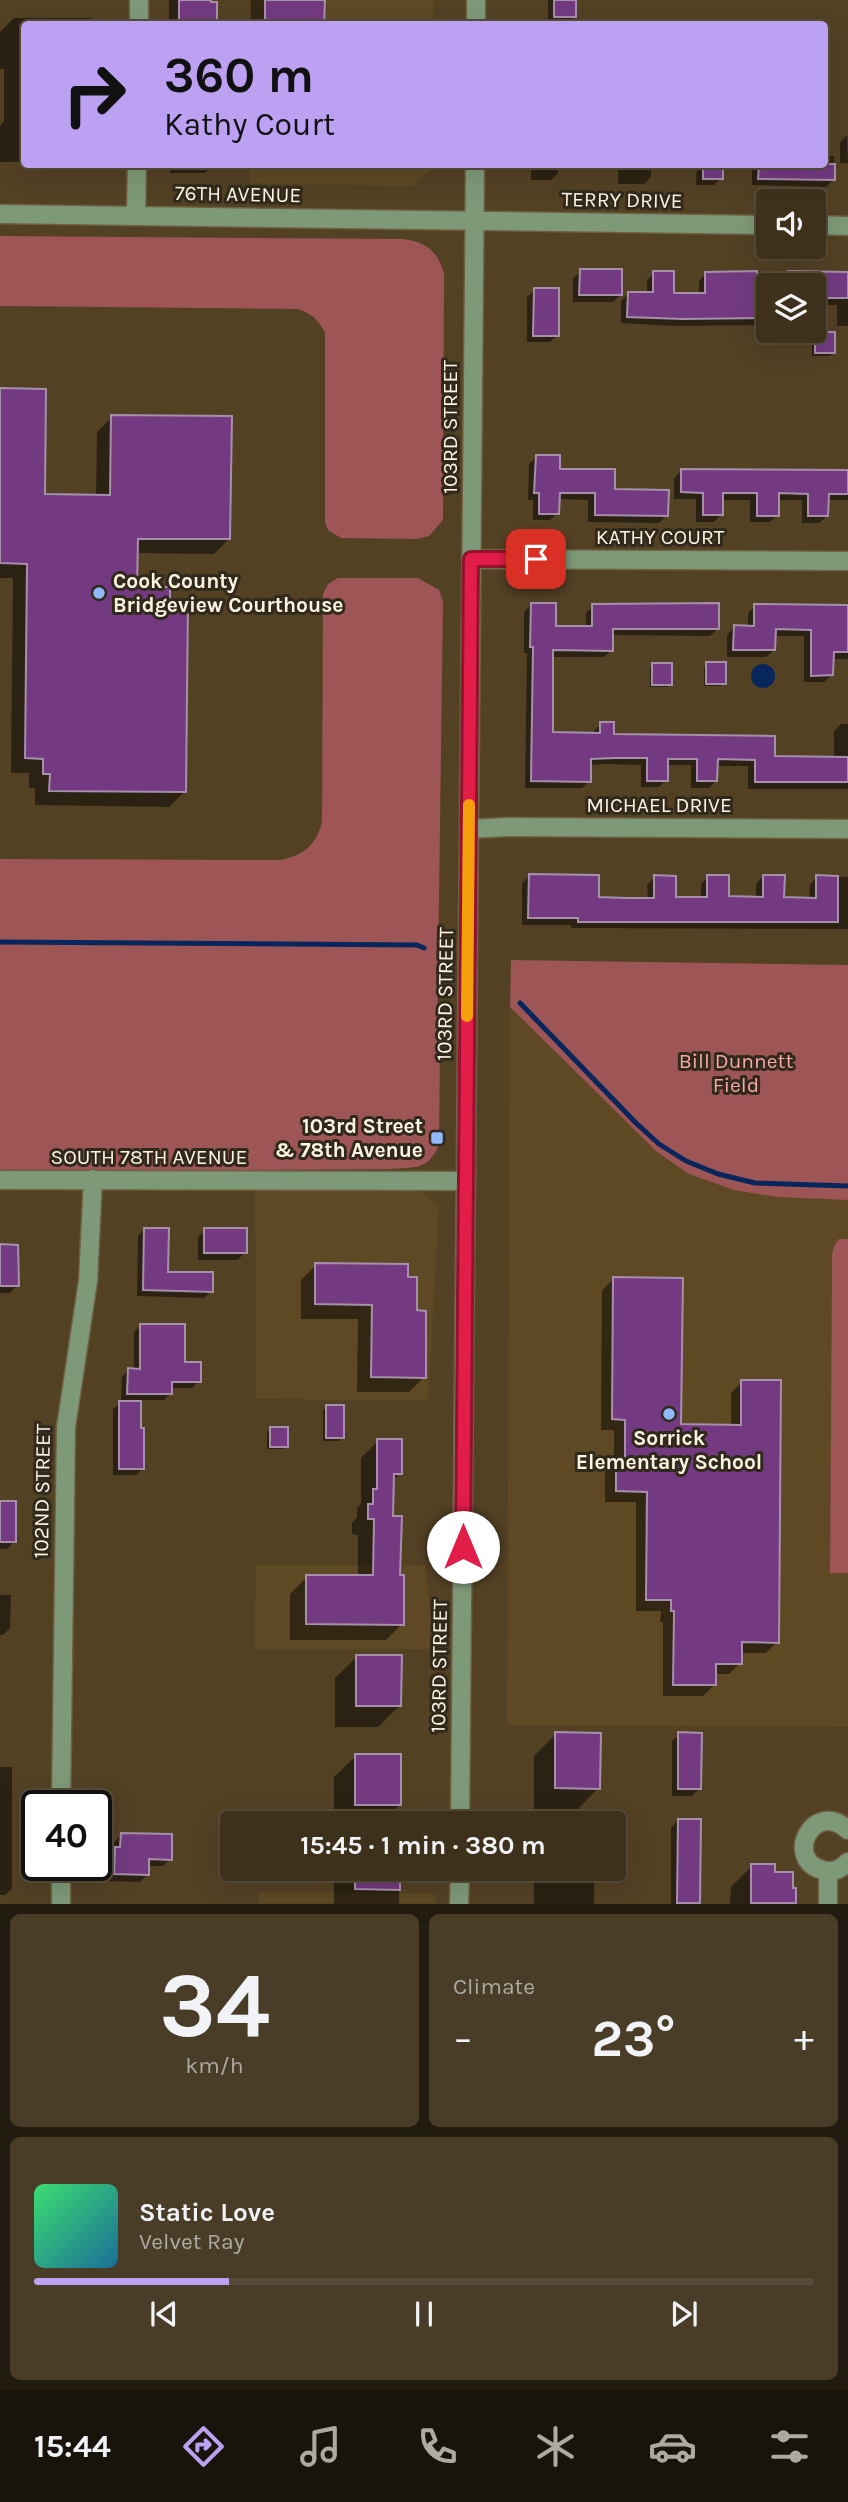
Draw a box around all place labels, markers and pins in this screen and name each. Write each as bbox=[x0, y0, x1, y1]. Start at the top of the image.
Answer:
pin bbox=[506, 529, 566, 589]
place label: Cook County Bridgeview Courthouse bbox=[113, 569, 343, 617]
marker: Cook County Bridgeview Courthouse bbox=[91, 585, 107, 601]
place label: 103rd Street & 78th Avenue bbox=[275, 1114, 423, 1162]
marker: 103rd Street & 78th Avenue bbox=[429, 1130, 445, 1146]
marker: Sorrick Elementary School bbox=[661, 1406, 677, 1422]
place label: Sorrick Elementary School bbox=[576, 1426, 762, 1474]

